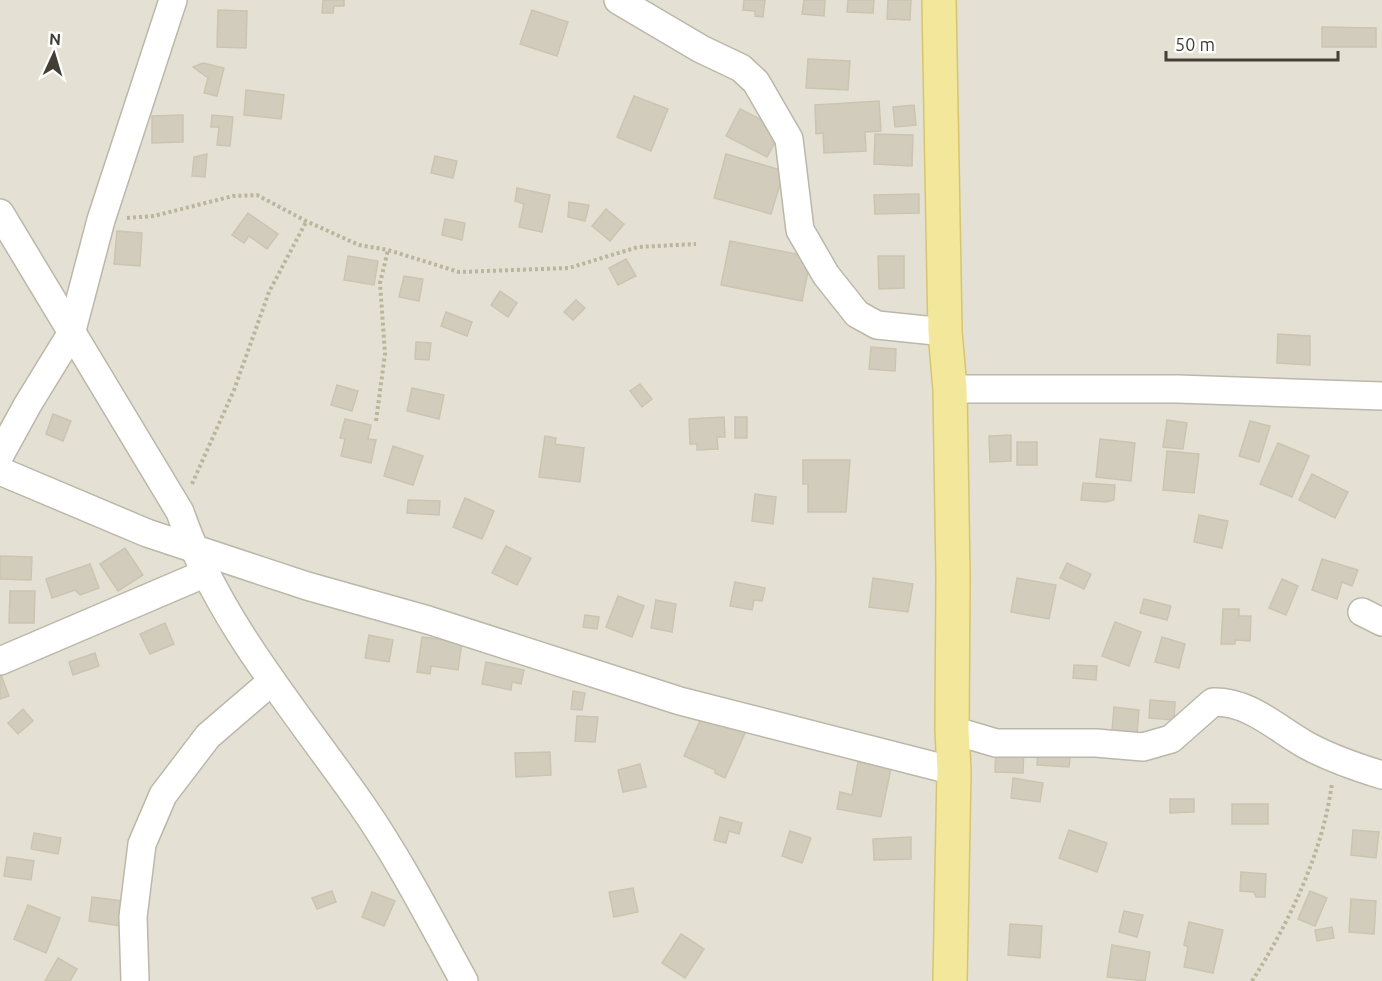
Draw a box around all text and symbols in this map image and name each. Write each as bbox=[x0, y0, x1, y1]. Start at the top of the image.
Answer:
north arrow bbox=[24, 24, 84, 84]
scale bar bbox=[1166, 24, 1338, 62]
text: N bbox=[48, 30, 62, 48]
text: 50 m bbox=[1175, 34, 1215, 54]

